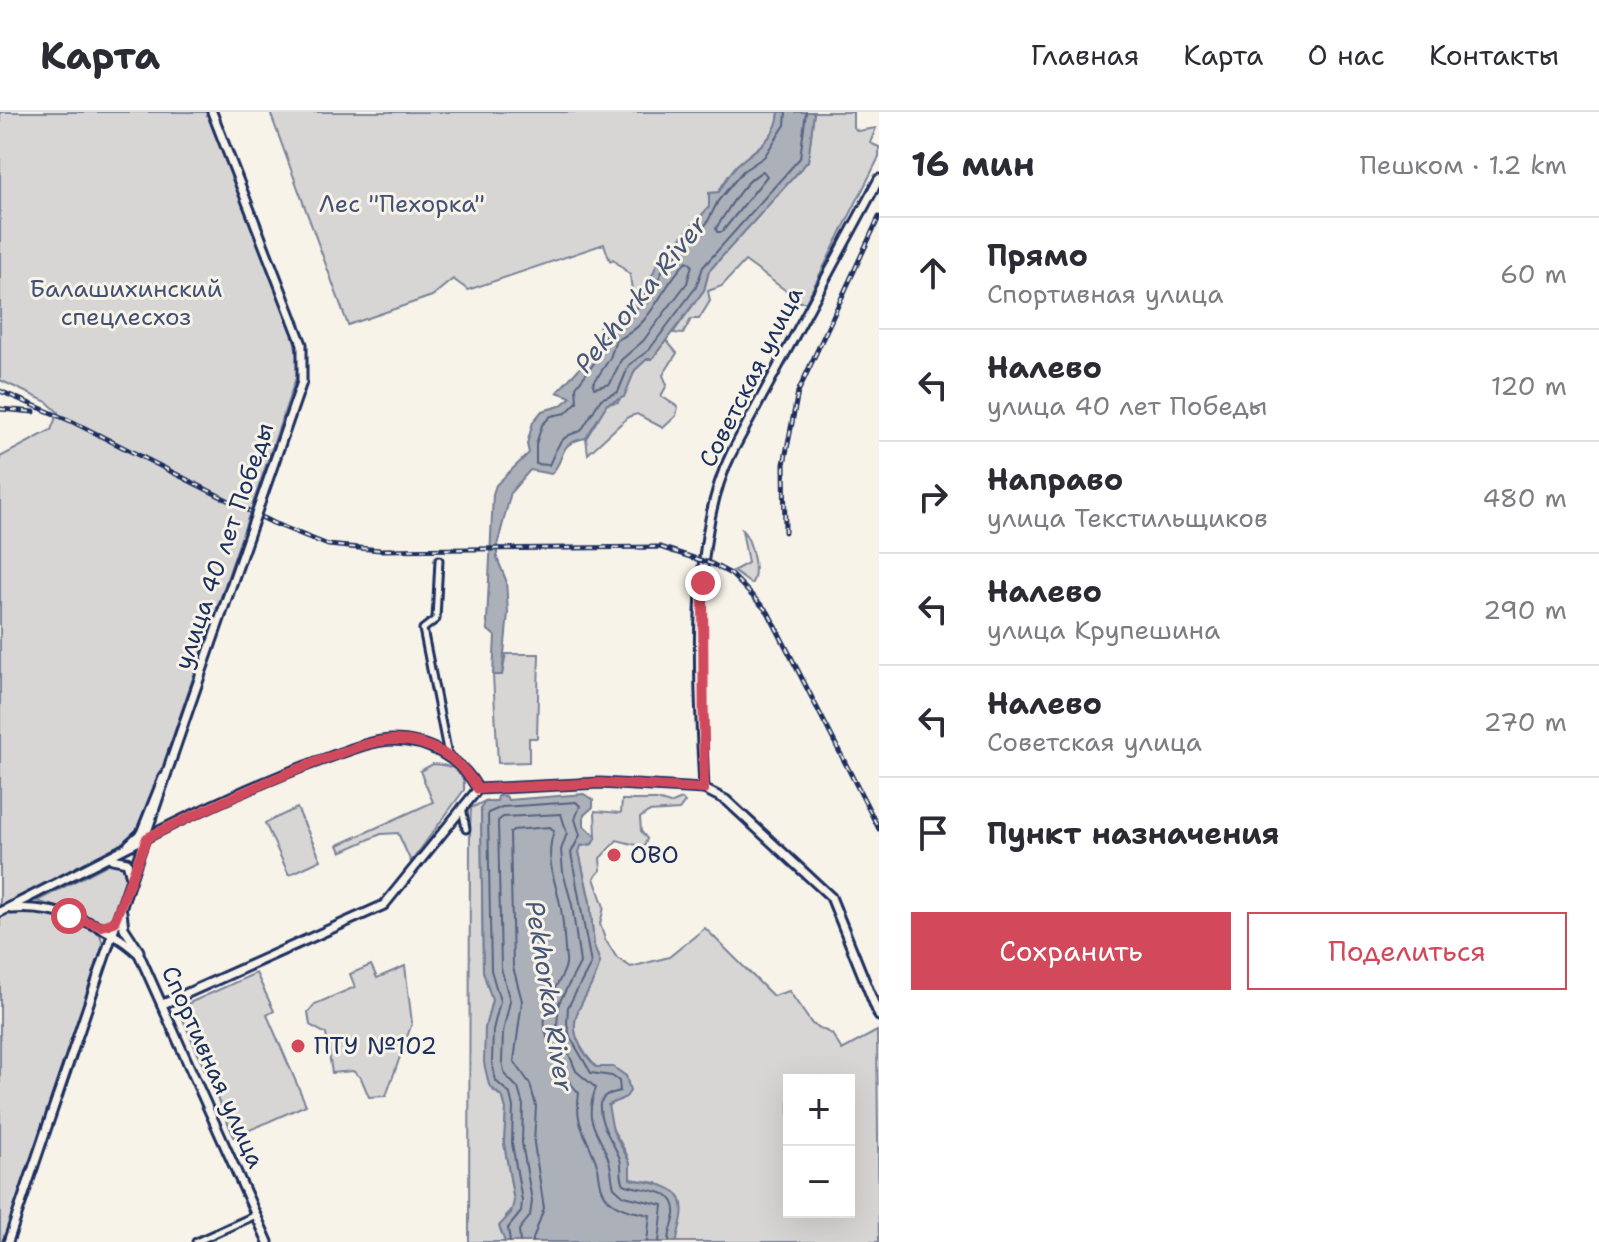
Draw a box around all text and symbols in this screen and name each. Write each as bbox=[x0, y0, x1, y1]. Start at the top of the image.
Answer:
text: Карта bbox=[40, 30, 160, 81]
text: Главная bbox=[1031, 36, 1139, 74]
text: Карта bbox=[1183, 36, 1263, 74]
text: О нас bbox=[1307, 36, 1385, 74]
text: Контакты bbox=[1429, 36, 1559, 74]
text: 16 мин bbox=[911, 141, 1035, 187]
text: Пешком · 1.2 km bbox=[1360, 147, 1567, 182]
park label: Лес "Пехорка" bbox=[319, 188, 485, 220]
water label: Pekhorka River bbox=[566, 208, 715, 380]
text: Прямо bbox=[987, 235, 1088, 276]
icon: ahead bbox=[911, 251, 955, 295]
text: 60 m bbox=[1500, 256, 1567, 291]
park label: Балашихинский спецлесхоз bbox=[29, 273, 223, 333]
text: Спортивная улица bbox=[987, 276, 1223, 311]
street label: Советская улица bbox=[692, 281, 810, 473]
text: Налево bbox=[987, 347, 1102, 388]
icon: left bbox=[911, 363, 955, 407]
text: 120 m bbox=[1491, 368, 1567, 403]
text: улица 40 лет Победы bbox=[987, 388, 1267, 423]
street label: улица 40 лет Победы bbox=[167, 418, 281, 674]
text: Направо bbox=[987, 459, 1123, 500]
icon: right bbox=[911, 475, 955, 519]
text: 480 m bbox=[1482, 480, 1567, 515]
text: улица Текстильщиков bbox=[987, 500, 1268, 535]
route end bbox=[685, 565, 721, 601]
text: Налево bbox=[987, 571, 1102, 612]
icon: left bbox=[911, 587, 955, 631]
text: 290 m bbox=[1483, 592, 1567, 627]
text: улица Крупешина bbox=[987, 612, 1220, 647]
text: Налево bbox=[987, 683, 1102, 724]
icon: left bbox=[911, 699, 955, 743]
text: 270 m bbox=[1484, 704, 1567, 739]
text: Советская улица bbox=[987, 724, 1202, 759]
icon: arrive bbox=[911, 811, 955, 855]
text: Пункт назначения bbox=[987, 813, 1279, 854]
place label: ОВО bbox=[630, 839, 679, 871]
marker: ОВО bbox=[605, 846, 623, 864]
route start bbox=[51, 898, 87, 934]
water label: Pekhorka River bbox=[518, 898, 582, 1095]
button: Сохранить bbox=[911, 912, 1231, 990]
button: Поделиться bbox=[1247, 912, 1567, 990]
street label: Спортивная улица bbox=[154, 961, 272, 1173]
place label: ПТУ №102 bbox=[314, 1030, 437, 1062]
marker: ПТУ №102 bbox=[289, 1037, 307, 1055]
map controls bbox=[783, 1074, 855, 1218]
button: + bbox=[783, 1074, 855, 1146]
button: − bbox=[783, 1146, 855, 1218]

